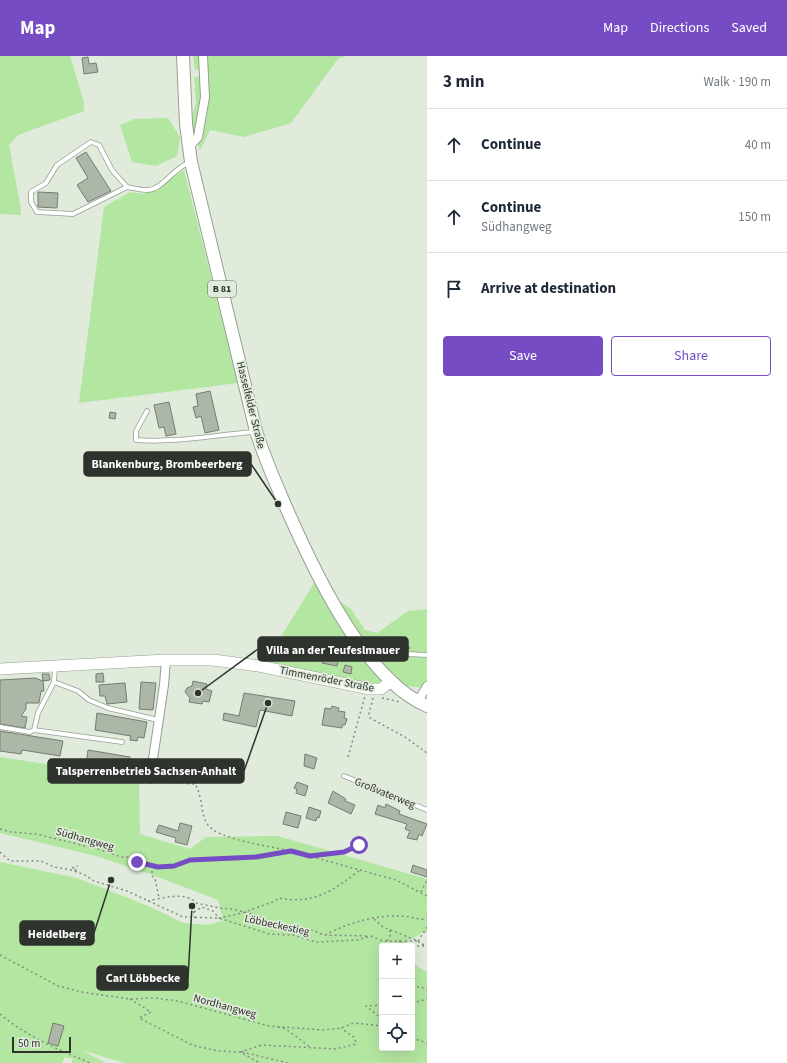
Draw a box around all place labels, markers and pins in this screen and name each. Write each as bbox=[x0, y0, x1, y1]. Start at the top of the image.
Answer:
callout: Blankenburg, Brombeerberg bbox=[84, 452, 251, 476]
callout: Villa an der Teufeslmauer bbox=[258, 637, 408, 661]
callout: Talsperrenbetrieb Sachsen-Anhalt bbox=[48, 759, 244, 783]
callout: Heidelberg bbox=[20, 921, 94, 945]
callout: Carl Löbbecke bbox=[97, 966, 188, 990]

